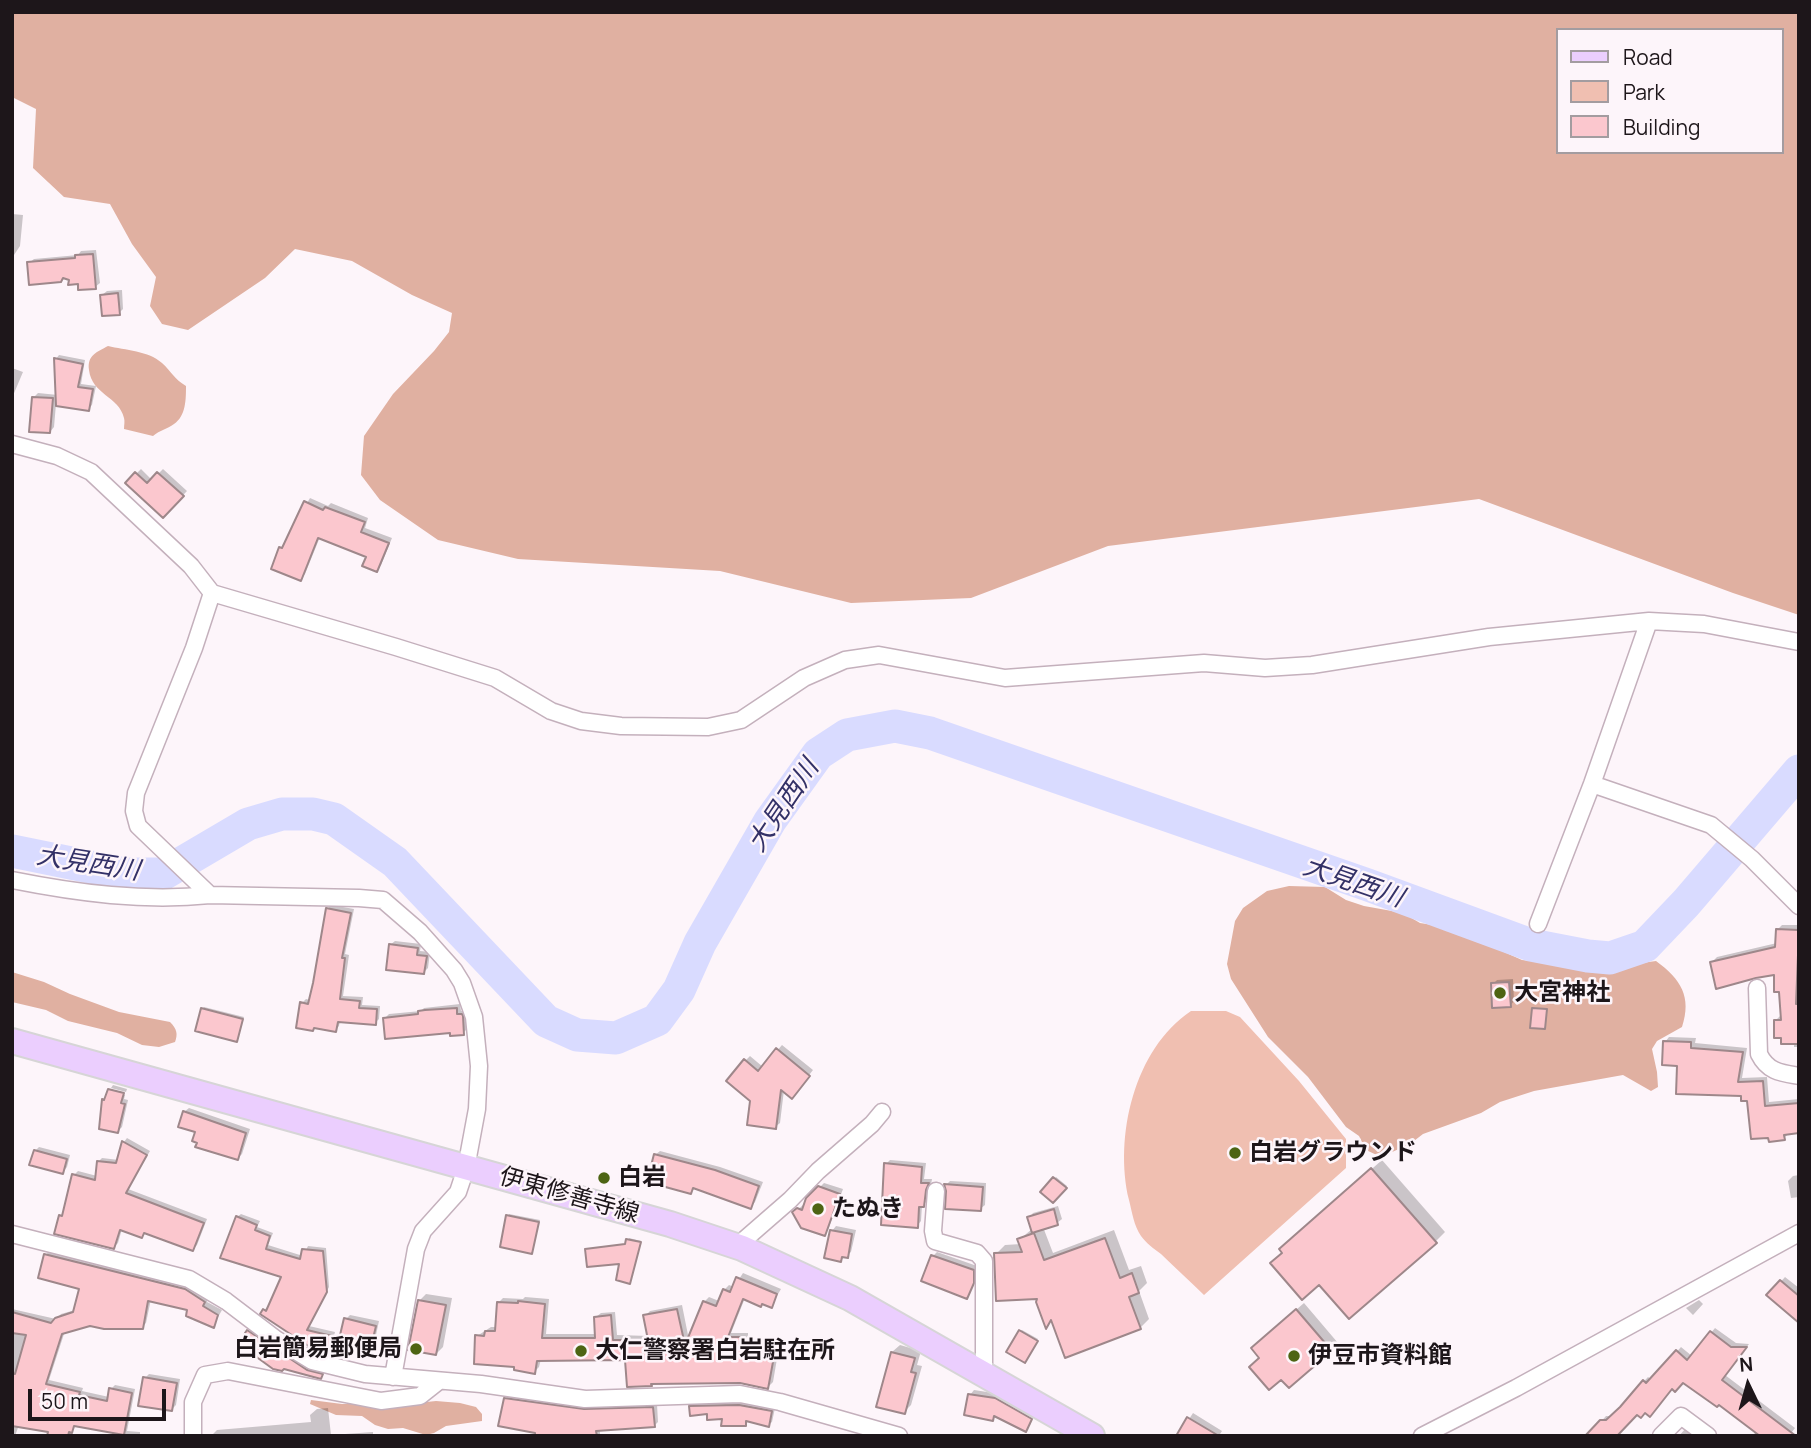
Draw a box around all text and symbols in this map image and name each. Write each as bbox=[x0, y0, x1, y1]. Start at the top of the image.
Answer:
legend bbox=[1556, 28, 1783, 154]
text: Road bbox=[1623, 43, 1673, 71]
text: Park bbox=[1623, 78, 1665, 106]
text: Building bbox=[1623, 113, 1700, 141]
water label: 大見西川 bbox=[742, 754, 826, 858]
water label: 大見西川 bbox=[34, 840, 142, 888]
water label: 大見西川 bbox=[1299, 851, 1407, 915]
place label: 大宮神社 bbox=[1514, 979, 1610, 1007]
marker: 大宮神社 bbox=[1492, 985, 1508, 1001]
place label: 白岩グラウンド bbox=[1249, 1139, 1417, 1167]
marker: 白岩グラウンド bbox=[1227, 1145, 1243, 1161]
street label: 伊東修善寺線 bbox=[496, 1162, 642, 1230]
place label: 白岩 bbox=[618, 1164, 666, 1192]
marker: 白岩 bbox=[596, 1170, 612, 1186]
place label: たぬき bbox=[832, 1195, 904, 1223]
marker: たぬき bbox=[810, 1201, 826, 1217]
place label: 白岩簡易郵便局 bbox=[234, 1335, 402, 1363]
place label: 大仁警察署白岩駐在所 bbox=[595, 1337, 835, 1365]
marker: 白岩簡易郵便局 bbox=[408, 1341, 424, 1357]
place label: 伊豆市資料館 bbox=[1308, 1342, 1452, 1370]
marker: 大仁警察署白岩駐在所 bbox=[573, 1343, 589, 1359]
marker: 伊豆市資料館 bbox=[1286, 1348, 1302, 1364]
north arrow bbox=[1713, 1350, 1783, 1420]
text: N bbox=[1738, 1351, 1754, 1378]
scale bar bbox=[32, 1374, 170, 1418]
text: 50 m bbox=[41, 1387, 88, 1415]

